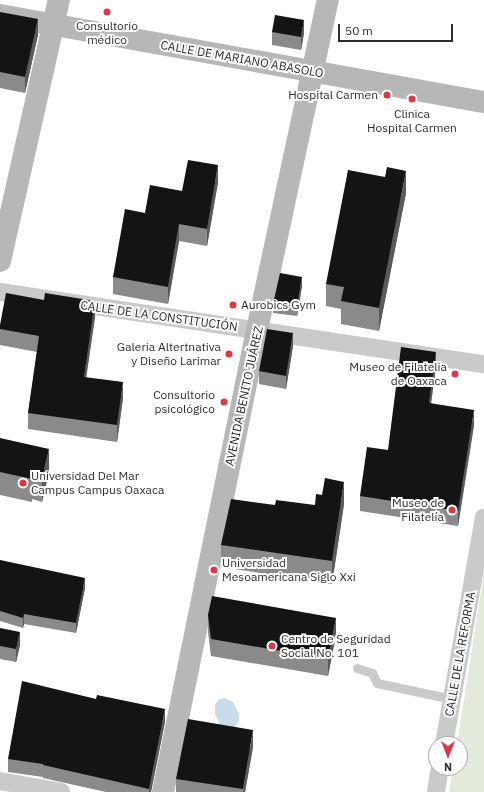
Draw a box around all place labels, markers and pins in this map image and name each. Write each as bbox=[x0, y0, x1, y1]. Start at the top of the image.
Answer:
marker: Consultorio médico bbox=[101, 6, 113, 18]
place label: Consultorio médico bbox=[76, 19, 138, 47]
place label: Hospital Carmen bbox=[288, 88, 378, 102]
marker: Hospital Carmen bbox=[381, 89, 393, 101]
marker: Clinica Hospital Carmen bbox=[406, 93, 418, 105]
place label: Clinica Hospital Carmen bbox=[367, 107, 457, 135]
place label: Aurobics Gym bbox=[241, 298, 316, 312]
marker: Aurobics Gym bbox=[228, 300, 238, 310]
place label: Galeria Altertnativa y Diseño Larimar bbox=[117, 340, 221, 368]
marker: Galeria Altertnativa y Diseño Larimar bbox=[224, 349, 234, 359]
place label: Museo de Filatelia de Oaxaca bbox=[349, 360, 447, 388]
marker: Museo de Filatelia de Oaxaca bbox=[450, 369, 460, 379]
place label: Consultorio psicológico bbox=[153, 388, 215, 416]
marker: Consultorio psicológico bbox=[218, 396, 230, 408]
place label: Universidad Del Mar Campus Campus Oaxaca bbox=[31, 469, 164, 497]
marker: Universidad Del Mar Campus Campus Oaxaca bbox=[18, 478, 28, 488]
place label: Museo de Filatelía bbox=[392, 496, 444, 524]
marker: Museo de Filatelía bbox=[447, 505, 457, 515]
place label: Universidad Mesoamericana Siglo Xxi bbox=[222, 556, 356, 584]
marker: Universidad Mesoamericana Siglo Xxi bbox=[209, 565, 219, 575]
place label: Centro de Seguridad Social No. 101 bbox=[281, 632, 391, 660]
marker: Centro de Seguridad Social No. 101 bbox=[266, 640, 278, 652]

